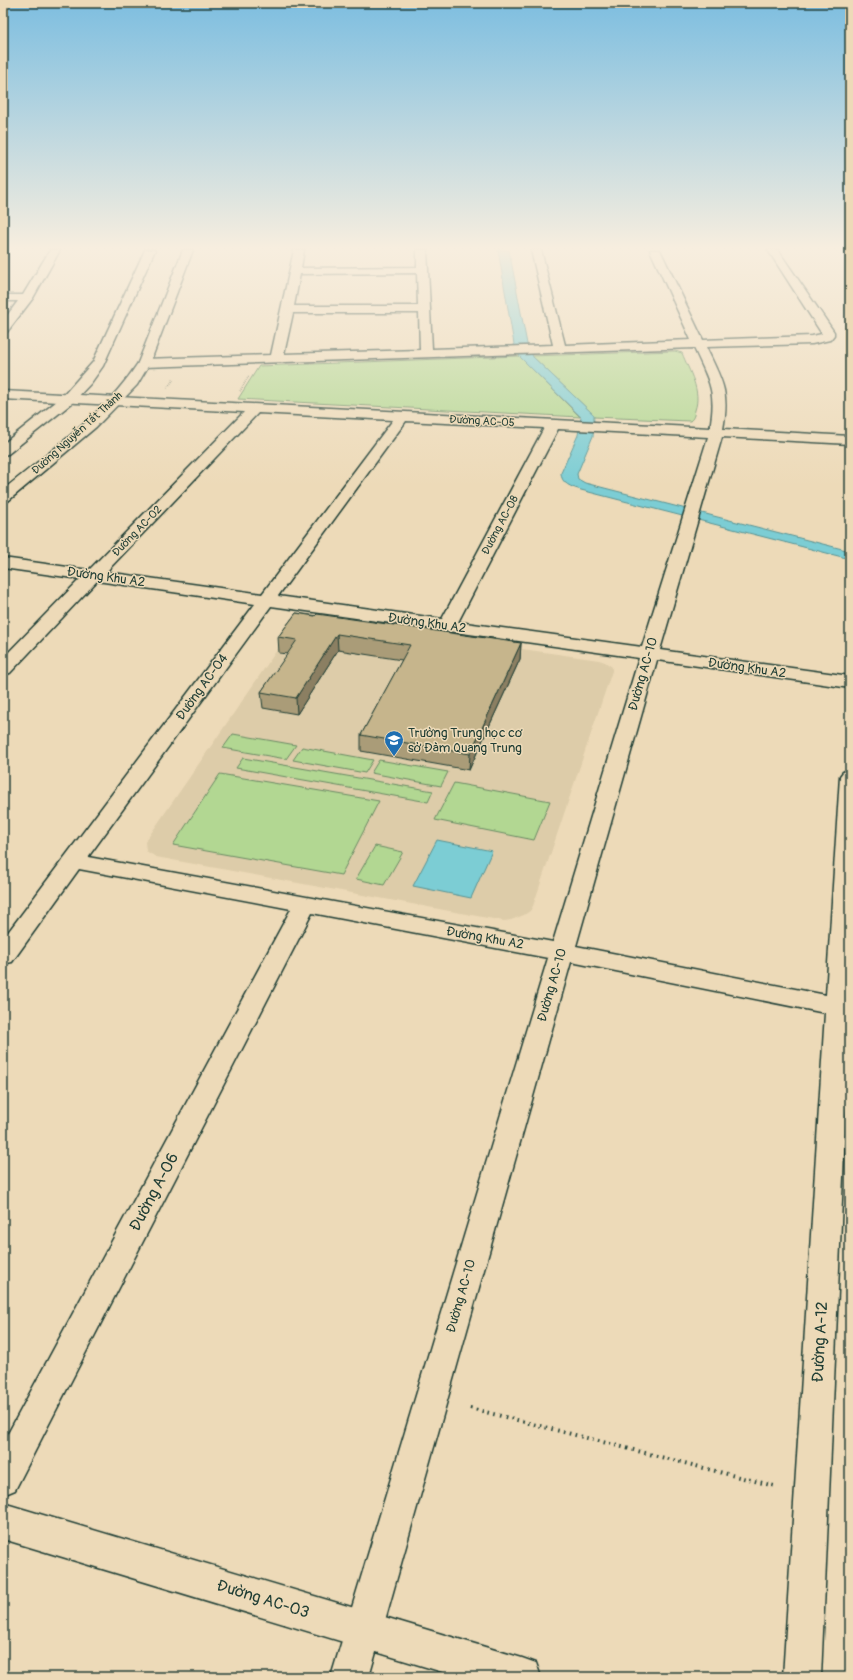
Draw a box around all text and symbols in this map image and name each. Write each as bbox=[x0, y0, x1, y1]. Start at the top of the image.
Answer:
street label: Đường Nguyễn Tất Thành bbox=[28, 388, 125, 477]
street label: Đường AC-05 bbox=[449, 413, 515, 429]
street label: Đường AC-08 bbox=[479, 493, 521, 557]
street label: Đường AC-02 bbox=[109, 503, 165, 559]
street label: Đường Khu A2 bbox=[66, 564, 146, 590]
street label: Đường Khu A2 bbox=[387, 610, 467, 636]
street label: Đường AC-10 bbox=[625, 635, 661, 712]
street label: Đường AC-04 bbox=[173, 650, 232, 723]
street label: Đường Khu A2 bbox=[707, 655, 787, 681]
place label: Trường Trung học cơ sở Đàm Quang Trung bbox=[408, 725, 523, 756]
school or university icon: Trường Trung học cơ sở Đàm Quang Trung bbox=[383, 729, 405, 757]
street label: Đường Khu A2 bbox=[445, 923, 525, 953]
street label: Đường AC-10 bbox=[534, 946, 570, 1023]
street label: Đường A-06 bbox=[125, 1149, 183, 1235]
street label: Đường AC-10 bbox=[443, 1257, 479, 1334]
street label: Đường A-12 bbox=[808, 1301, 832, 1383]
street label: Đường AC-03 bbox=[214, 1575, 312, 1623]

